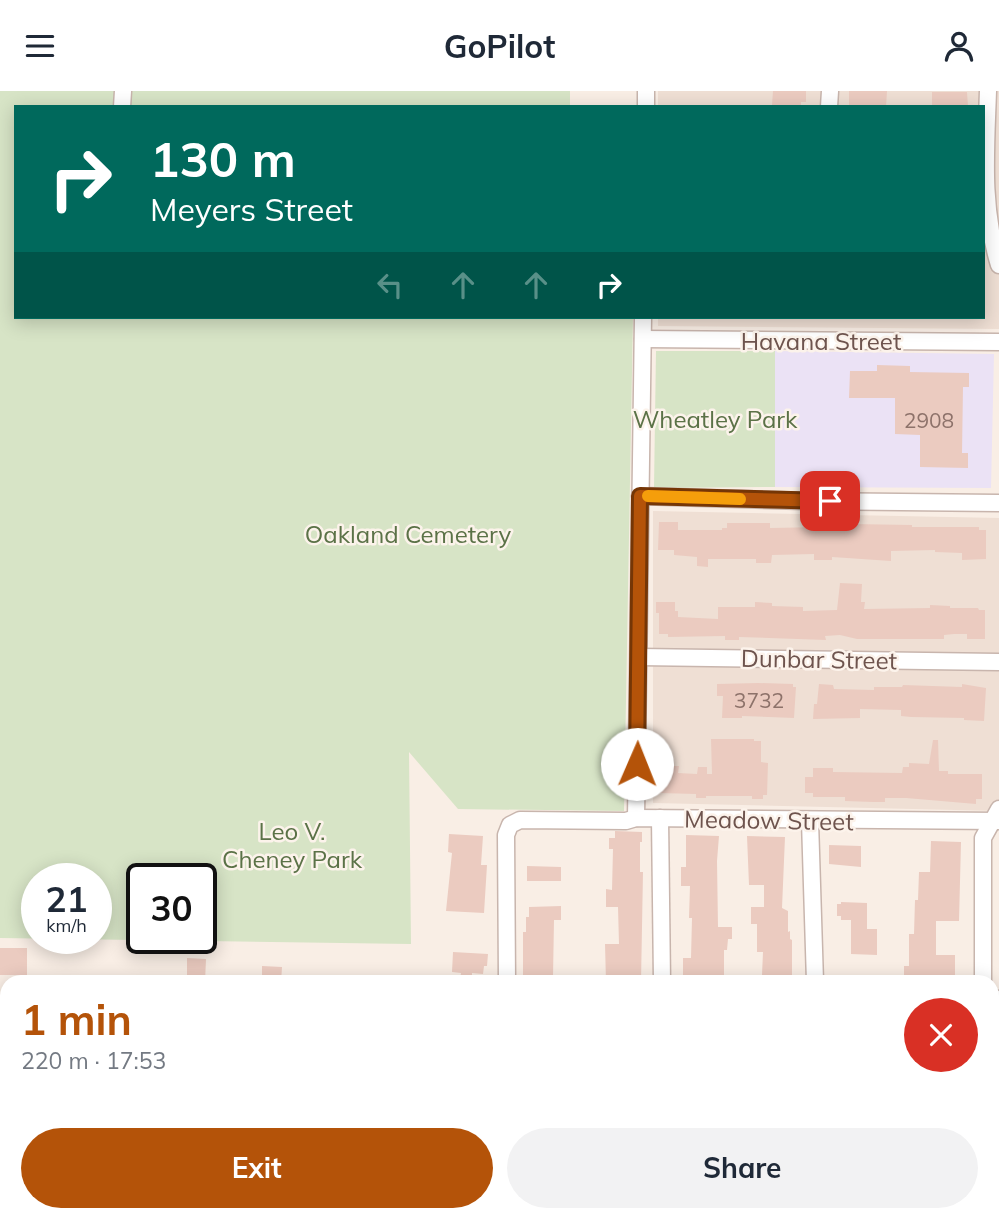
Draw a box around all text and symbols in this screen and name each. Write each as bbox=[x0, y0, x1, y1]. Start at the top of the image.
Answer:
text: GoPilot bbox=[444, 26, 555, 66]
icon: menu bbox=[21, 27, 59, 65]
icon: person bbox=[940, 27, 978, 65]
text: 130 m bbox=[150, 128, 296, 189]
icon: right bbox=[35, 133, 126, 224]
text: Meyers Street bbox=[150, 189, 353, 229]
icon: left bbox=[371, 266, 409, 304]
icon: ahead bbox=[444, 266, 482, 304]
icon: ahead bbox=[517, 266, 555, 304]
icon: right bbox=[590, 266, 628, 304]
street label: Havana Street bbox=[741, 326, 901, 356]
park label: Wheatley Park bbox=[633, 404, 798, 434]
house number: 2908 bbox=[904, 407, 954, 433]
pin bbox=[800, 471, 860, 531]
icon: arrive bbox=[811, 482, 849, 520]
park label: Oakland Cemetery bbox=[305, 519, 511, 549]
street label: Dunbar Street bbox=[741, 643, 897, 675]
house number: 3732 bbox=[734, 687, 784, 713]
position arrow bbox=[600, 727, 674, 801]
street label: Meadow Street bbox=[684, 804, 854, 836]
park label: Leo V. Cheney Park bbox=[222, 816, 363, 874]
speed limit sign: 30 bbox=[126, 863, 217, 954]
text: 21 bbox=[45, 877, 88, 921]
text: km/h bbox=[46, 914, 87, 937]
text: 1 min bbox=[21, 993, 132, 1046]
button: close bbox=[904, 998, 978, 1072]
text: 220 m · 17:53 bbox=[21, 1046, 166, 1075]
button: Exit bbox=[21, 1128, 493, 1208]
button: Share bbox=[507, 1128, 978, 1208]

